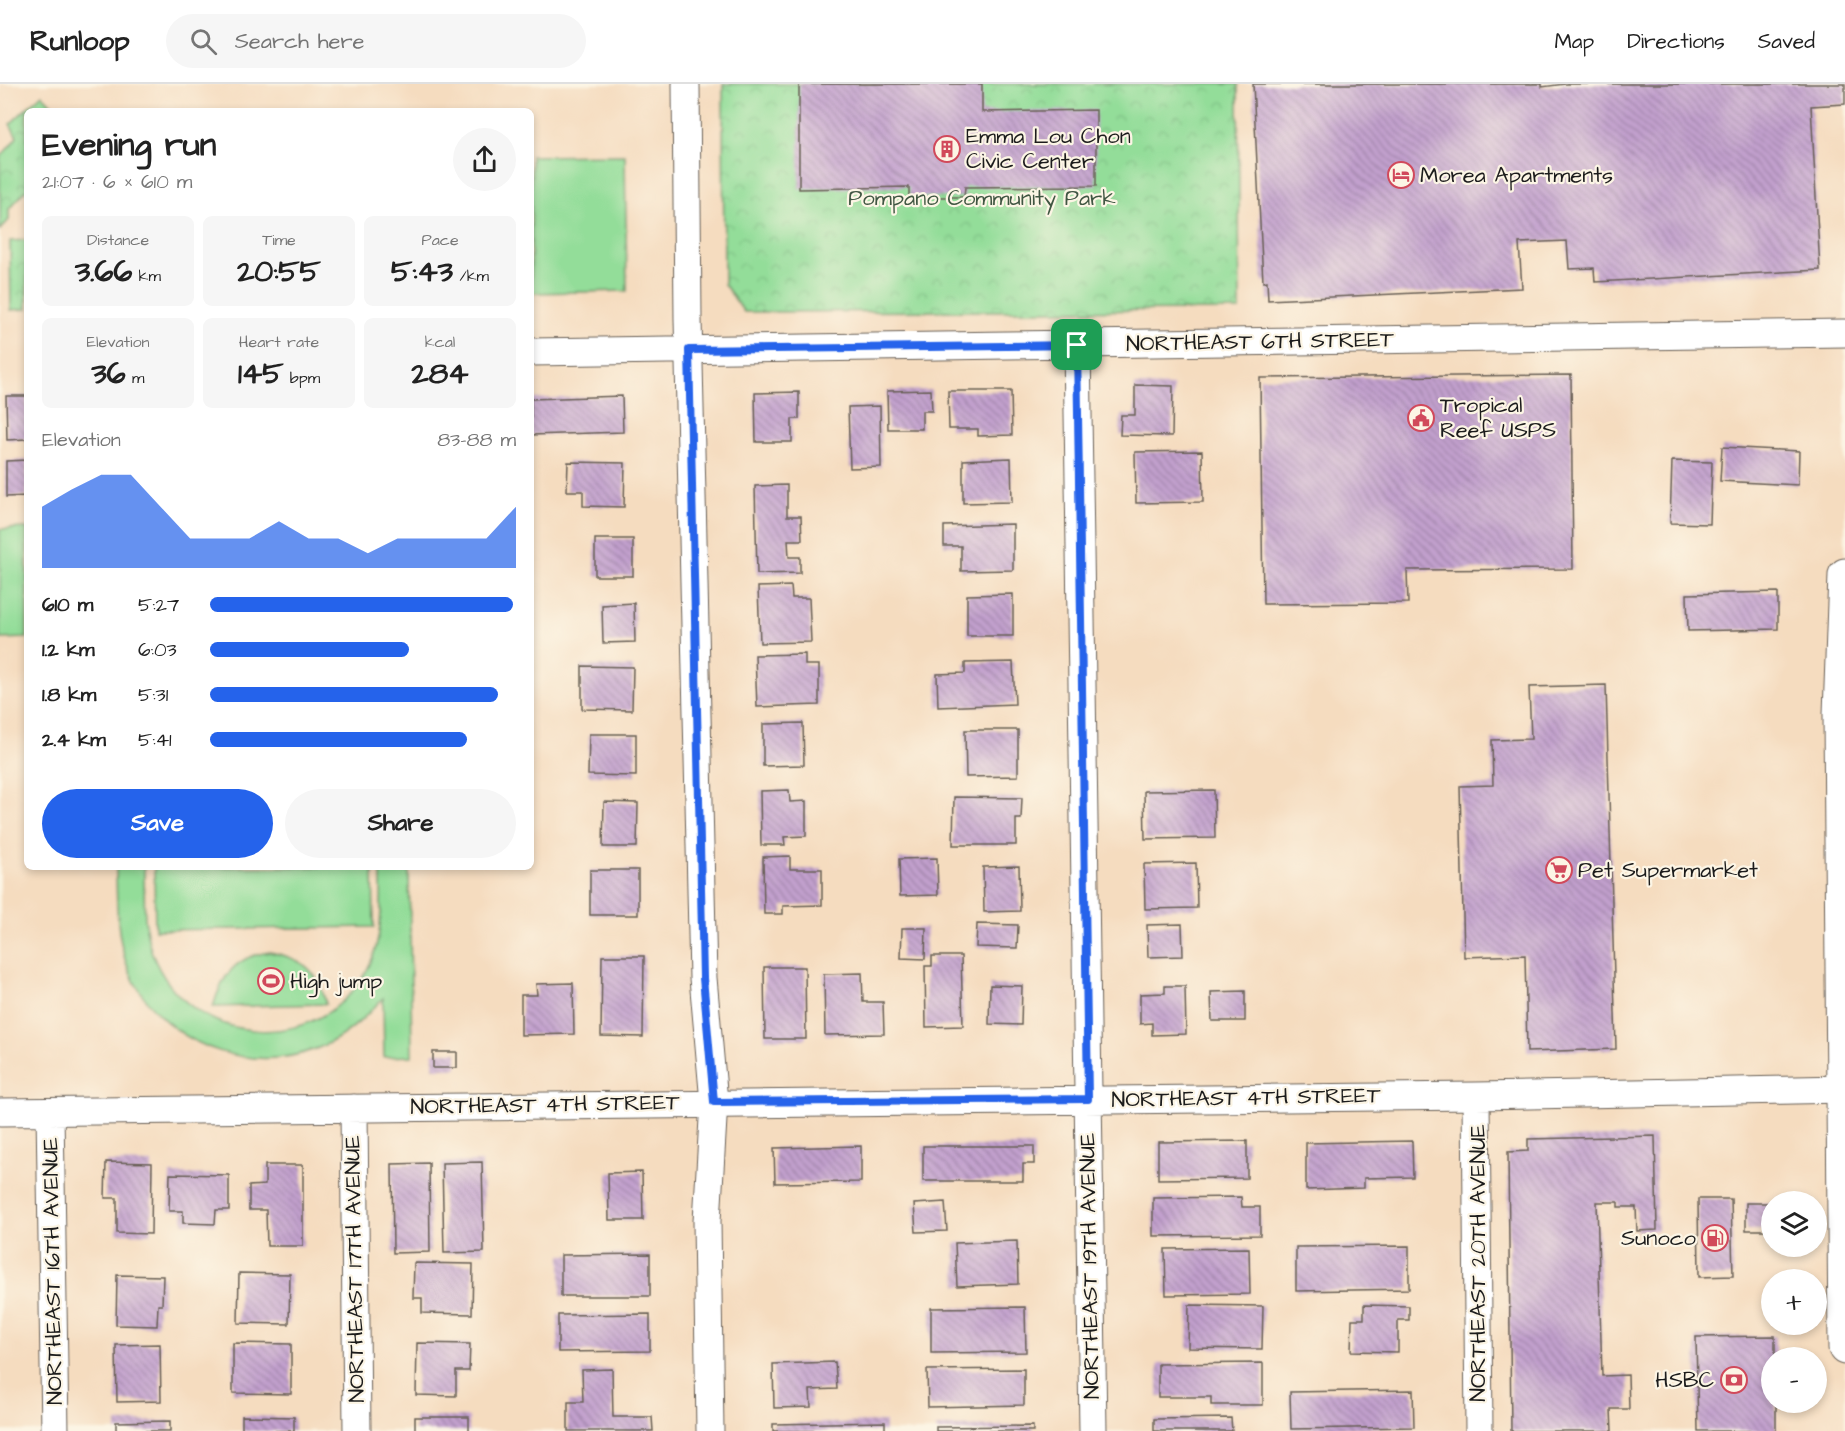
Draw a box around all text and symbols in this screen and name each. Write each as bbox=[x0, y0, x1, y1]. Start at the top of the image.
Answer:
search box bbox=[166, 14, 586, 68]
text: Runloop bbox=[30, 22, 130, 61]
icon: search bbox=[187, 25, 220, 58]
text: Search here bbox=[235, 26, 365, 57]
text: Map bbox=[1554, 27, 1594, 56]
text: Directions bbox=[1627, 27, 1725, 56]
text: Saved bbox=[1758, 27, 1815, 56]
place label: Emma Lou Chon Civic Center bbox=[966, 121, 1131, 177]
text: Evening run bbox=[42, 122, 216, 168]
button: share bbox=[453, 128, 516, 191]
building icon: Emma Lou Chon Civic Center bbox=[932, 134, 962, 164]
hotel icon: Morea Apartments bbox=[1386, 160, 1416, 190]
place label: Morea Apartments bbox=[1420, 160, 1613, 191]
text: 21:07 · 6 × 610 m bbox=[42, 168, 192, 196]
park label: Pompano Community Park bbox=[848, 183, 1116, 215]
text: Distance bbox=[87, 229, 149, 251]
text: Time bbox=[262, 229, 296, 251]
text: Pace bbox=[421, 229, 459, 251]
text: 3.66 bbox=[75, 251, 132, 293]
text: 20:55 bbox=[237, 251, 321, 293]
text: 5:43 bbox=[391, 251, 453, 293]
text: km bbox=[132, 265, 161, 287]
text: /km bbox=[453, 265, 489, 287]
pin bbox=[1051, 319, 1102, 370]
street label: NORTHEAST 6TH STREET bbox=[1126, 324, 1394, 360]
icon: arrive bbox=[1060, 328, 1093, 361]
text: Elevation bbox=[87, 331, 149, 353]
text: Heart rate bbox=[239, 331, 319, 353]
text: kcal bbox=[425, 331, 455, 353]
text: 36 bbox=[92, 353, 126, 395]
text: 145 bbox=[238, 353, 283, 395]
text: 284 bbox=[411, 353, 469, 395]
text: m bbox=[126, 367, 144, 389]
text: bpm bbox=[283, 367, 320, 389]
place label: Tropical Reef USPS bbox=[1440, 390, 1556, 446]
public building icon: Tropical Reef USPS bbox=[1406, 403, 1436, 433]
text: Elevation bbox=[42, 426, 121, 454]
text: 83–88 m bbox=[437, 426, 516, 454]
text: 610 m bbox=[42, 591, 93, 619]
text: 5:27 bbox=[138, 591, 179, 619]
text: 1.2 km bbox=[42, 636, 95, 664]
text: 6:03 bbox=[138, 636, 177, 664]
text: 1.8 km bbox=[42, 681, 96, 709]
text: 5:31 bbox=[138, 681, 168, 709]
text: 2.4 km bbox=[42, 726, 106, 754]
text: 5:41 bbox=[138, 726, 172, 754]
button: Save bbox=[42, 789, 273, 858]
button: Share bbox=[285, 789, 516, 858]
supermarket icon: Pet Supermarket bbox=[1544, 855, 1574, 885]
place label: Pet Supermarket bbox=[1578, 855, 1758, 886]
sports icon: High jump bbox=[256, 966, 286, 996]
place label: High jump bbox=[290, 966, 382, 998]
street label: NORTHEAST 4TH STREET bbox=[1111, 1080, 1381, 1116]
street label: NORTHEAST 4TH STREET bbox=[410, 1087, 680, 1123]
street label: NORTHEAST 20TH AVENUE bbox=[1463, 1124, 1494, 1402]
street label: NORTHEAST 19TH AVENUE bbox=[1072, 1133, 1108, 1399]
street label: NORTHEAST 17TH AVENUE bbox=[337, 1135, 373, 1403]
street label: NORTHEAST 16TH AVENUE bbox=[35, 1137, 71, 1405]
map controls bbox=[1761, 1191, 1827, 1413]
button: layers bbox=[1761, 1191, 1827, 1257]
place label: Sunoco bbox=[1621, 1223, 1697, 1254]
fuel station icon: Sunoco bbox=[1700, 1223, 1730, 1253]
button: + bbox=[1761, 1269, 1827, 1335]
button: − bbox=[1761, 1347, 1827, 1413]
place label: HSBC bbox=[1655, 1365, 1714, 1396]
bank icon: HSBC bbox=[1719, 1365, 1749, 1395]

